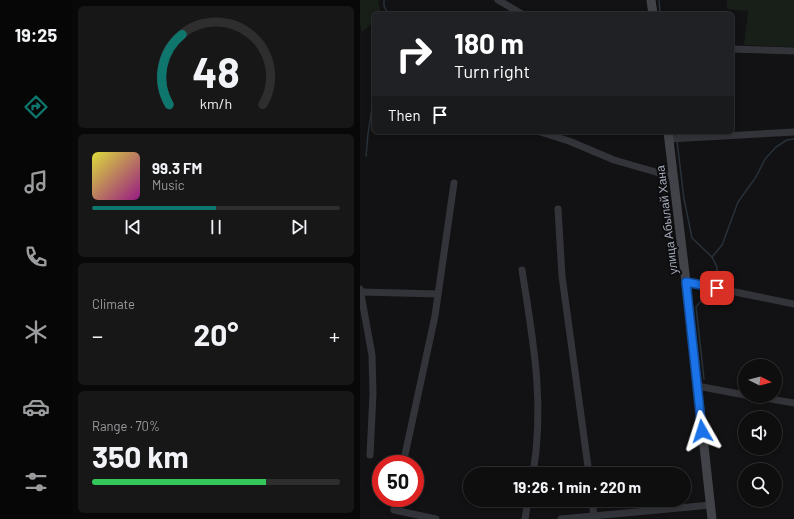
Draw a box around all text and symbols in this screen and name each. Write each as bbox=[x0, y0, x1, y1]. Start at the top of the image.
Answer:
text: 19:25 bbox=[15, 24, 57, 46]
text: 180 m bbox=[454, 26, 524, 60]
icon: right bbox=[388, 28, 440, 80]
text: 48 bbox=[192, 46, 240, 96]
text: Turn right bbox=[454, 60, 530, 82]
icon: directions bbox=[22, 93, 50, 121]
text: km/h bbox=[200, 95, 232, 112]
icon: arrive bbox=[429, 104, 451, 126]
text: Then bbox=[388, 106, 421, 124]
text: 99.3 FM bbox=[152, 159, 202, 177]
street label: улица Абылай Хана bbox=[652, 164, 681, 275]
icon: music bbox=[22, 168, 50, 196]
text: Music bbox=[152, 177, 185, 193]
icon: previous bbox=[122, 216, 144, 238]
icon: pause bbox=[205, 216, 227, 238]
icon: next bbox=[288, 216, 310, 238]
icon: phone bbox=[22, 243, 50, 271]
pin bbox=[700, 271, 734, 305]
icon: arrive bbox=[706, 277, 728, 299]
text: Climate bbox=[92, 296, 135, 312]
text: 20° bbox=[193, 316, 239, 352]
icon: climate bbox=[22, 318, 50, 346]
text: − bbox=[92, 322, 103, 348]
text: + bbox=[329, 322, 340, 348]
north arrow bbox=[738, 359, 782, 403]
map controls bbox=[738, 359, 782, 507]
icon: car bbox=[22, 393, 50, 421]
position arrow bbox=[681, 410, 723, 452]
button: sound bbox=[738, 411, 782, 455]
text: Range · 70% bbox=[92, 418, 160, 434]
text: 350 km bbox=[92, 438, 189, 474]
speed limit sign: 50 bbox=[372, 455, 424, 507]
button: search bbox=[738, 463, 782, 507]
icon: filters bbox=[22, 468, 50, 496]
text: 19:26 · 1 min · 220 m bbox=[513, 478, 641, 496]

